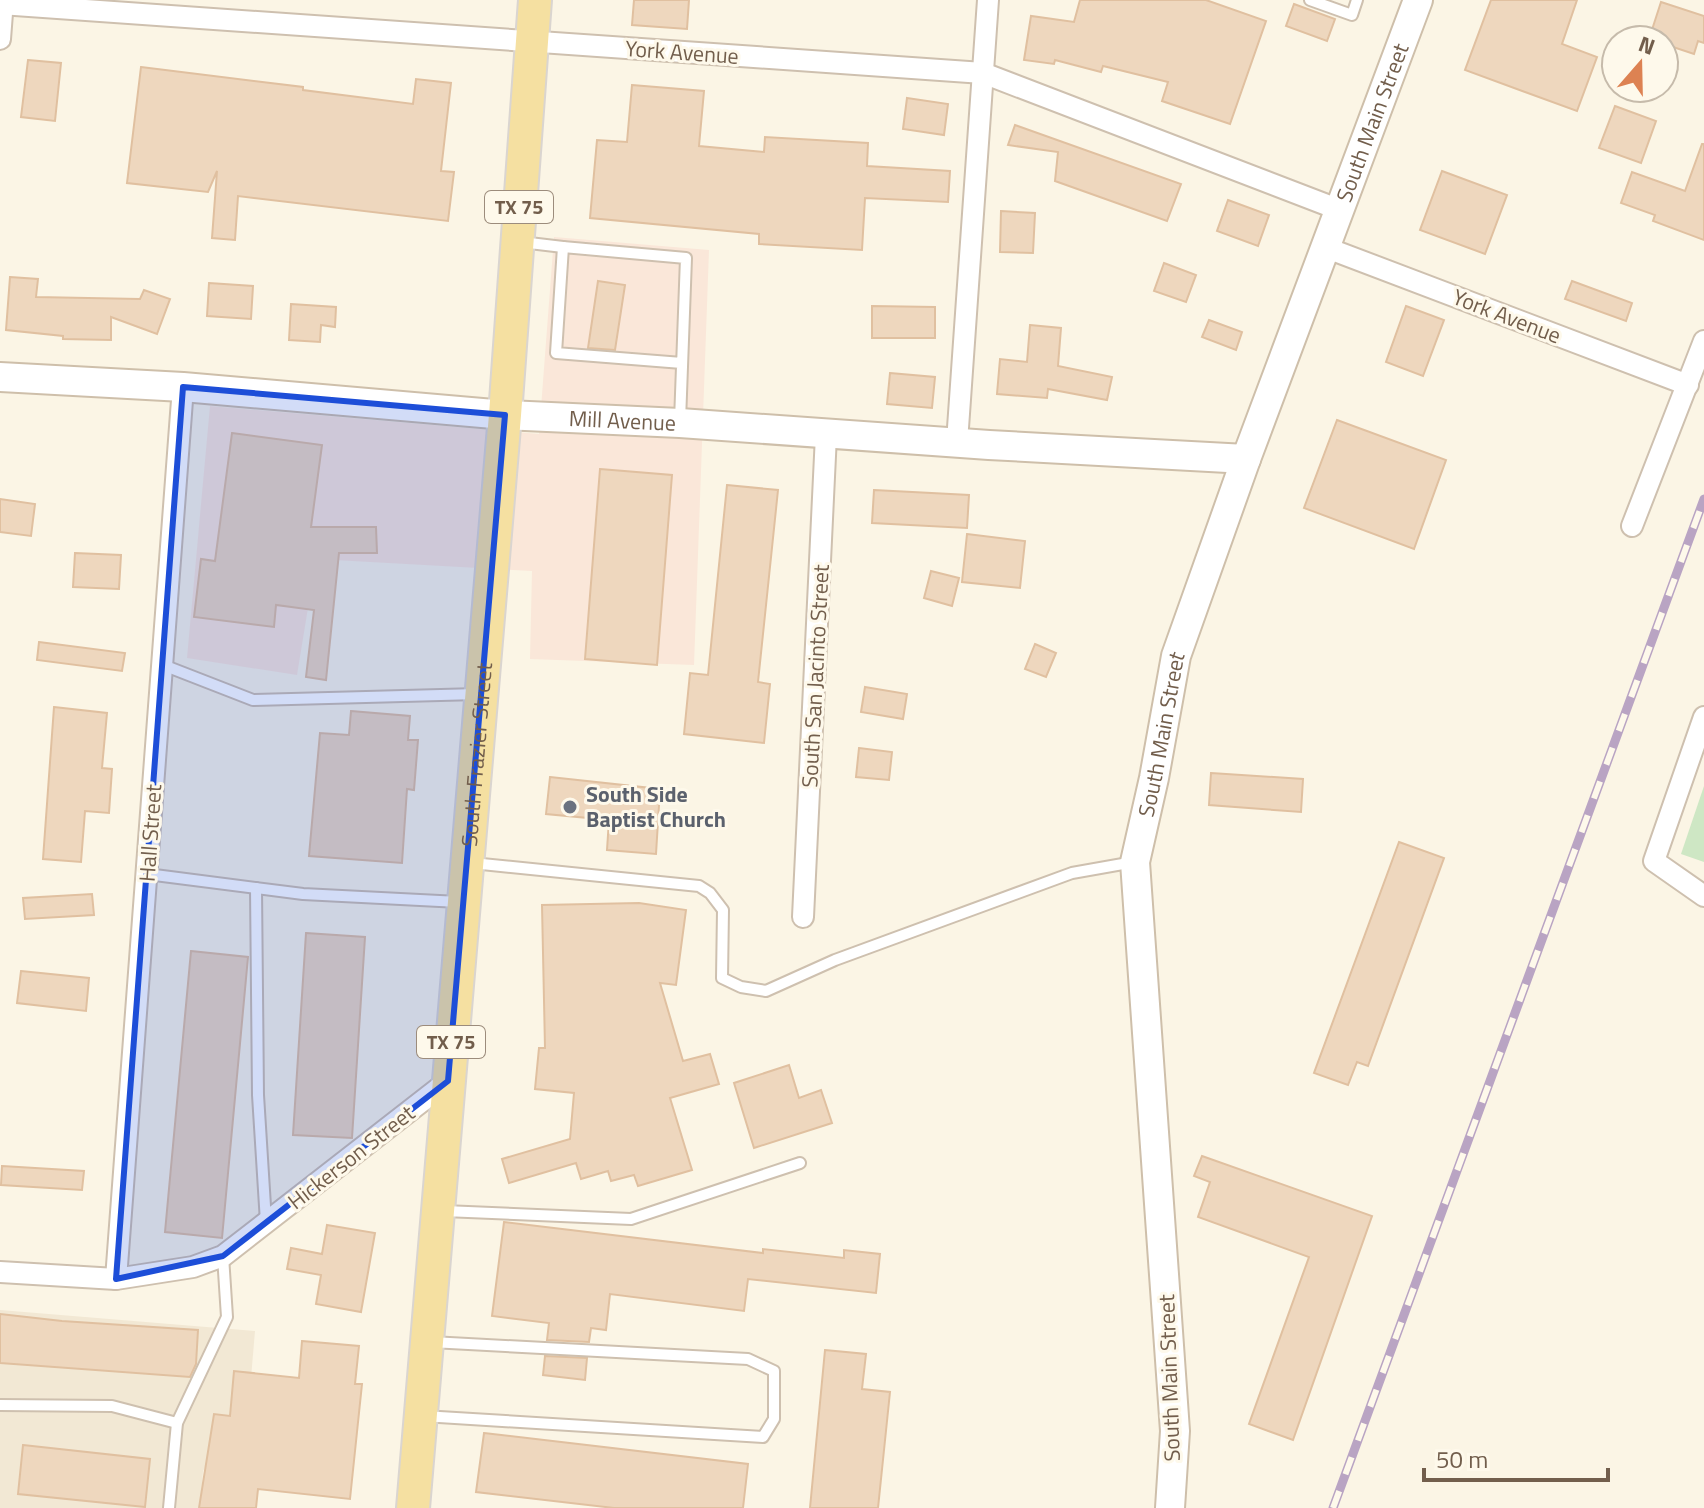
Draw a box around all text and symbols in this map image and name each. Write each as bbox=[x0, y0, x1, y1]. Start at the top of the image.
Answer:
north arrow bbox=[1600, 24, 1680, 104]
text: N bbox=[1634, 27, 1660, 64]
street label: York Avenue bbox=[624, 31, 740, 73]
street label: South Main Street bbox=[1327, 38, 1417, 207]
road number: TX 75 bbox=[485, 191, 553, 223]
street label: York Avenue bbox=[1448, 280, 1566, 352]
street label: Mill Avenue bbox=[568, 401, 677, 440]
street label: South San Jacinto Street bbox=[792, 563, 838, 789]
street label: South Main Street bbox=[1129, 646, 1193, 820]
street label: South Frazier Street bbox=[452, 661, 501, 848]
place label: South Side Baptist Church bbox=[586, 777, 726, 836]
street label: Hall Street bbox=[130, 783, 170, 883]
marker: South Side Baptist Church bbox=[561, 798, 579, 816]
road number: TX 75 bbox=[417, 1026, 485, 1058]
street label: Hickerson Street bbox=[280, 1096, 422, 1218]
street label: South Main Street bbox=[1149, 1294, 1189, 1462]
scale bar bbox=[1424, 1432, 1608, 1482]
text: 50 m bbox=[1436, 1441, 1488, 1477]

